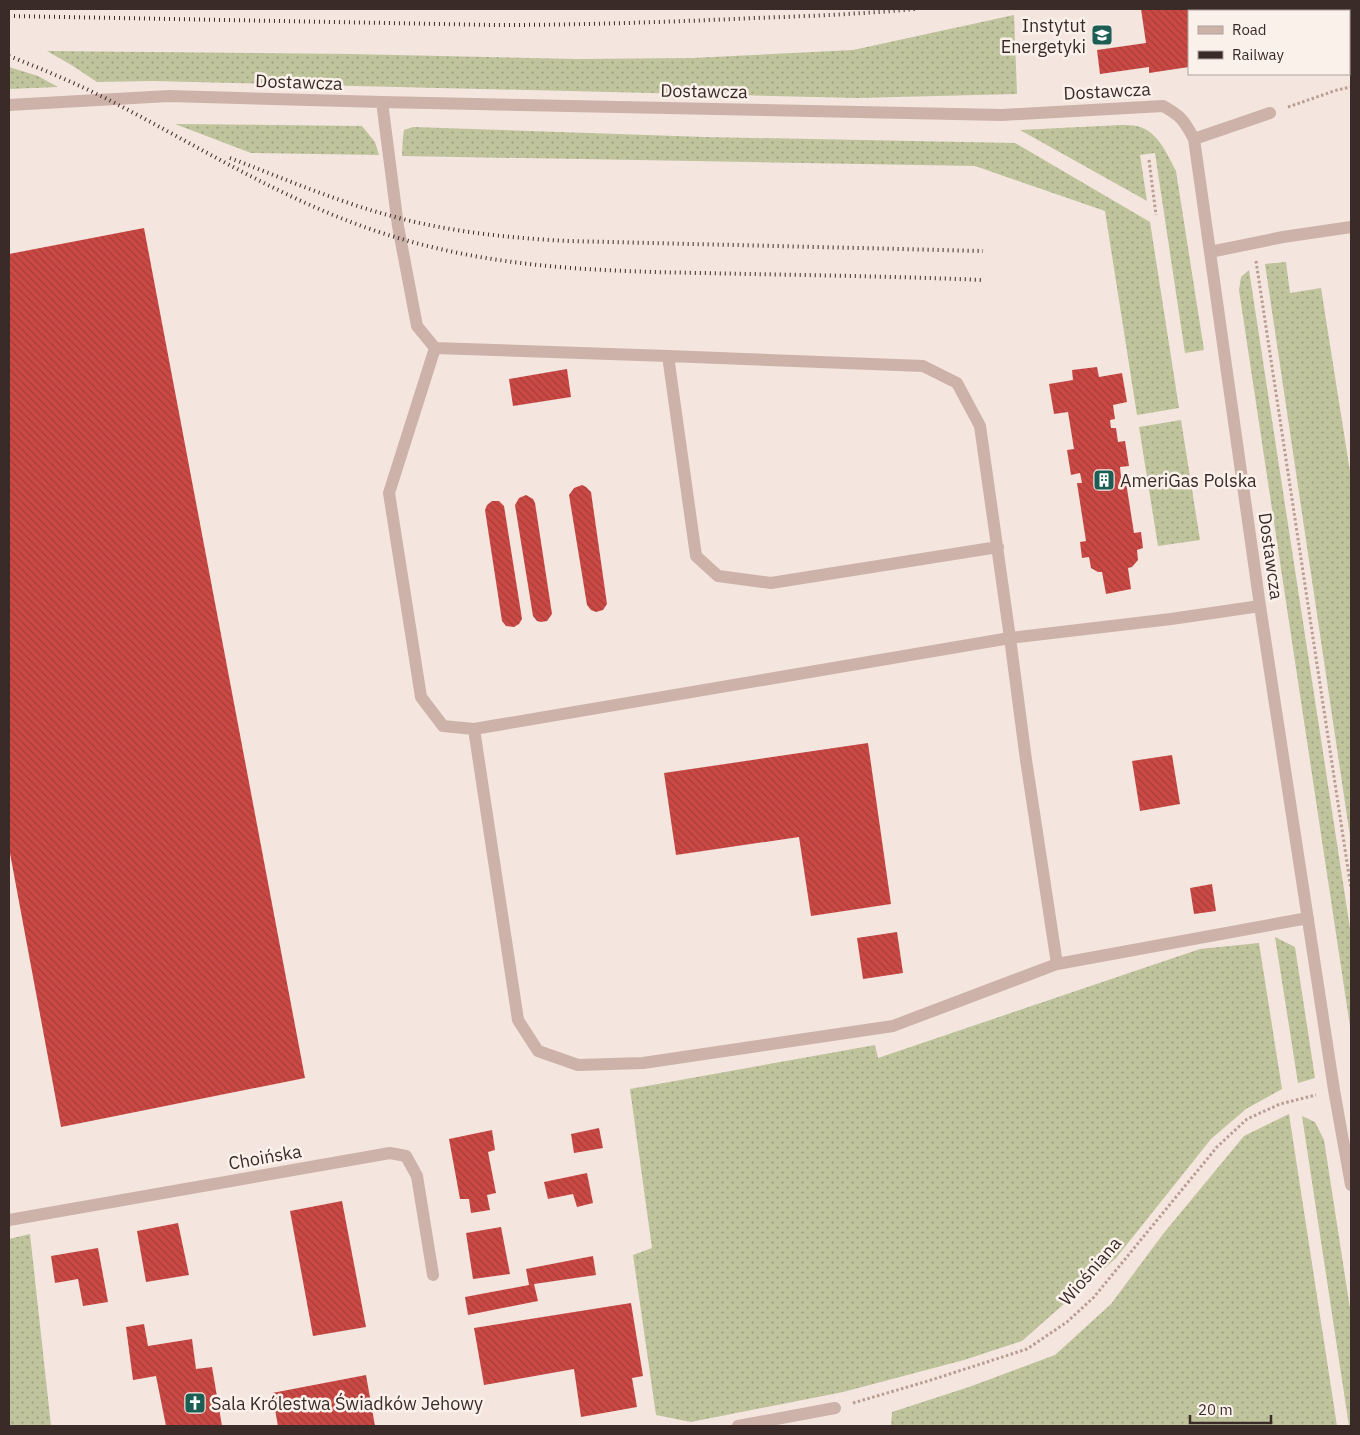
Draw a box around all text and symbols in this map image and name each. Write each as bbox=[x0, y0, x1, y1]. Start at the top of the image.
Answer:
legend bbox=[1188, 10, 1350, 75]
place label: Instytut Energetyki bbox=[1001, 14, 1086, 58]
text: Road bbox=[1232, 20, 1267, 39]
school or university icon: Instytut Energetyki bbox=[1090, 23, 1114, 47]
text: Railway bbox=[1232, 45, 1285, 64]
street label: Dostawcza bbox=[255, 69, 343, 95]
street label: Dostawcza bbox=[1063, 77, 1152, 105]
street label: Dostawcza bbox=[660, 79, 748, 103]
building icon: AmeriGas Polska bbox=[1092, 468, 1116, 492]
place label: AmeriGas Polska bbox=[1120, 469, 1257, 492]
street label: Dostawcza bbox=[1254, 511, 1289, 601]
street label: Choińska bbox=[227, 1139, 304, 1175]
street label: Wiośniana bbox=[1054, 1232, 1126, 1310]
church icon: Sala Królestwa Świadków Jehowy bbox=[183, 1391, 207, 1415]
place label: Sala Królestwa Świadków Jehowy bbox=[211, 1392, 483, 1415]
scale bar bbox=[1190, 1392, 1271, 1424]
text: 20 m bbox=[1198, 1400, 1233, 1419]

